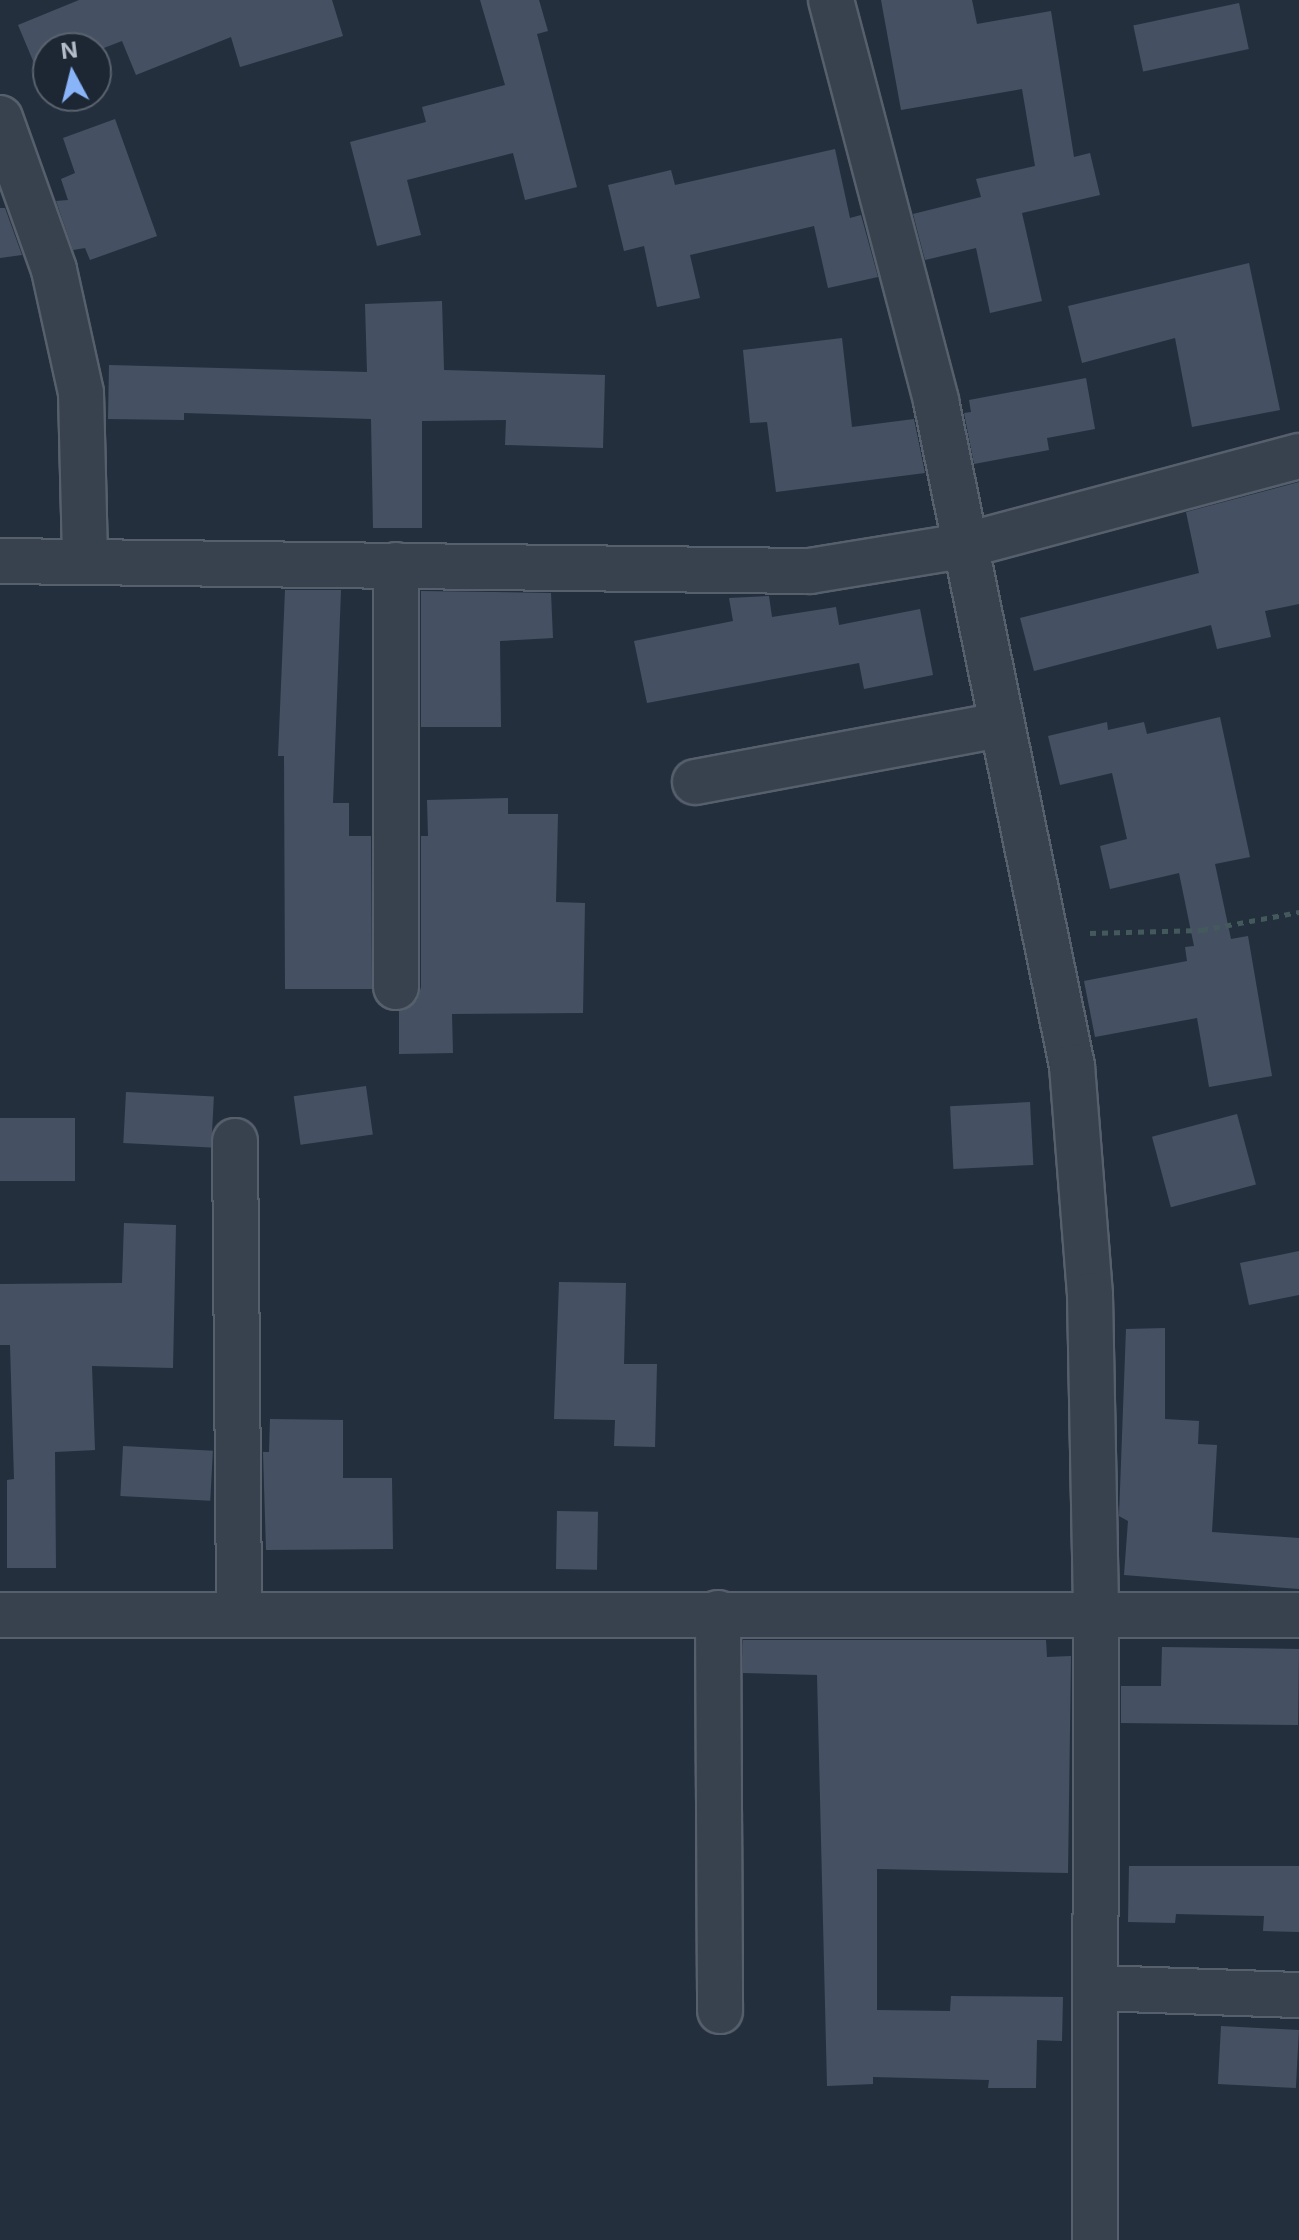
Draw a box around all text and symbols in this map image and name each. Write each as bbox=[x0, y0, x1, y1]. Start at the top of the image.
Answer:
north arrow bbox=[32, 32, 112, 112]
text: N bbox=[59, 36, 79, 64]

